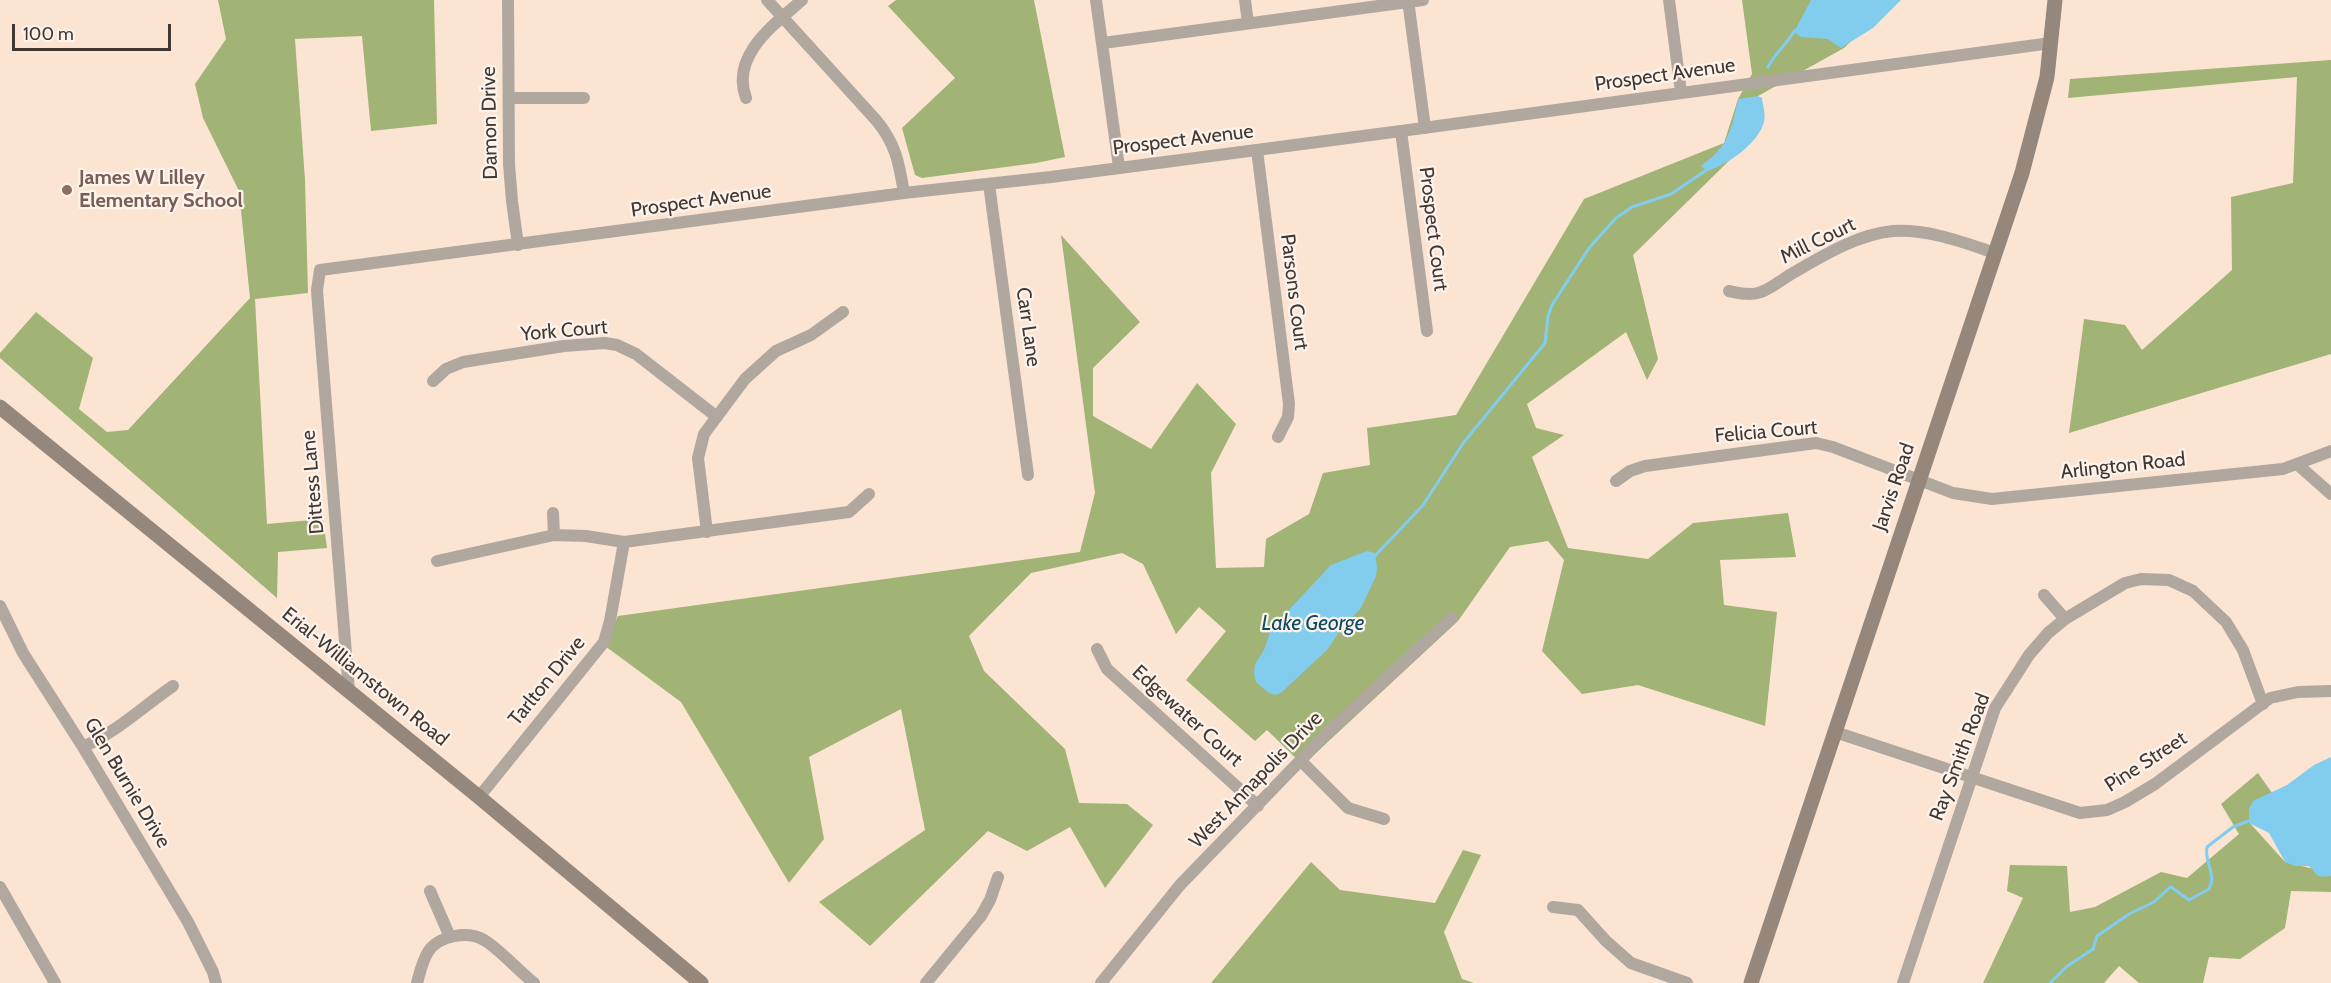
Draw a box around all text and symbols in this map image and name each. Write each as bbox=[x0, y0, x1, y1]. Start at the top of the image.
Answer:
scale bar bbox=[15, 12, 174, 50]
text: 100 m bbox=[23, 23, 74, 45]
street label: Prospect Avenue bbox=[1593, 53, 1737, 97]
street label: Damon Drive bbox=[477, 66, 503, 180]
street label: Prospect Avenue bbox=[1111, 119, 1255, 161]
place label: James W Lilley Elementary School bbox=[79, 166, 243, 213]
street label: Prospect Court bbox=[1413, 166, 1453, 292]
street label: Prospect Avenue bbox=[629, 179, 773, 223]
marker: James W Lilley Elementary School bbox=[60, 183, 74, 197]
street label: Mill Court bbox=[1776, 213, 1860, 269]
street label: Parsons Court bbox=[1275, 233, 1313, 351]
street label: Carr Lane bbox=[1011, 286, 1045, 368]
street label: York Court bbox=[520, 315, 608, 347]
street label: Felicia Court bbox=[1714, 416, 1818, 448]
street label: Dittess Lane bbox=[296, 429, 330, 535]
street label: Jarvis Road bbox=[1868, 440, 1920, 534]
street label: Arlington Road bbox=[2059, 448, 2187, 484]
street label: Erial-Williamstown Road bbox=[277, 602, 453, 752]
water label: Lake George bbox=[1262, 611, 1364, 637]
street label: Tarlton Drive bbox=[504, 631, 590, 731]
street label: Edgewater Court bbox=[1127, 660, 1247, 772]
street label: Ray Smith Road bbox=[1925, 690, 1995, 824]
street label: West Annapolis Drive bbox=[1185, 707, 1327, 853]
street label: Glen Burnie Drive bbox=[79, 714, 175, 852]
street label: Pine Street bbox=[2101, 727, 2191, 797]

